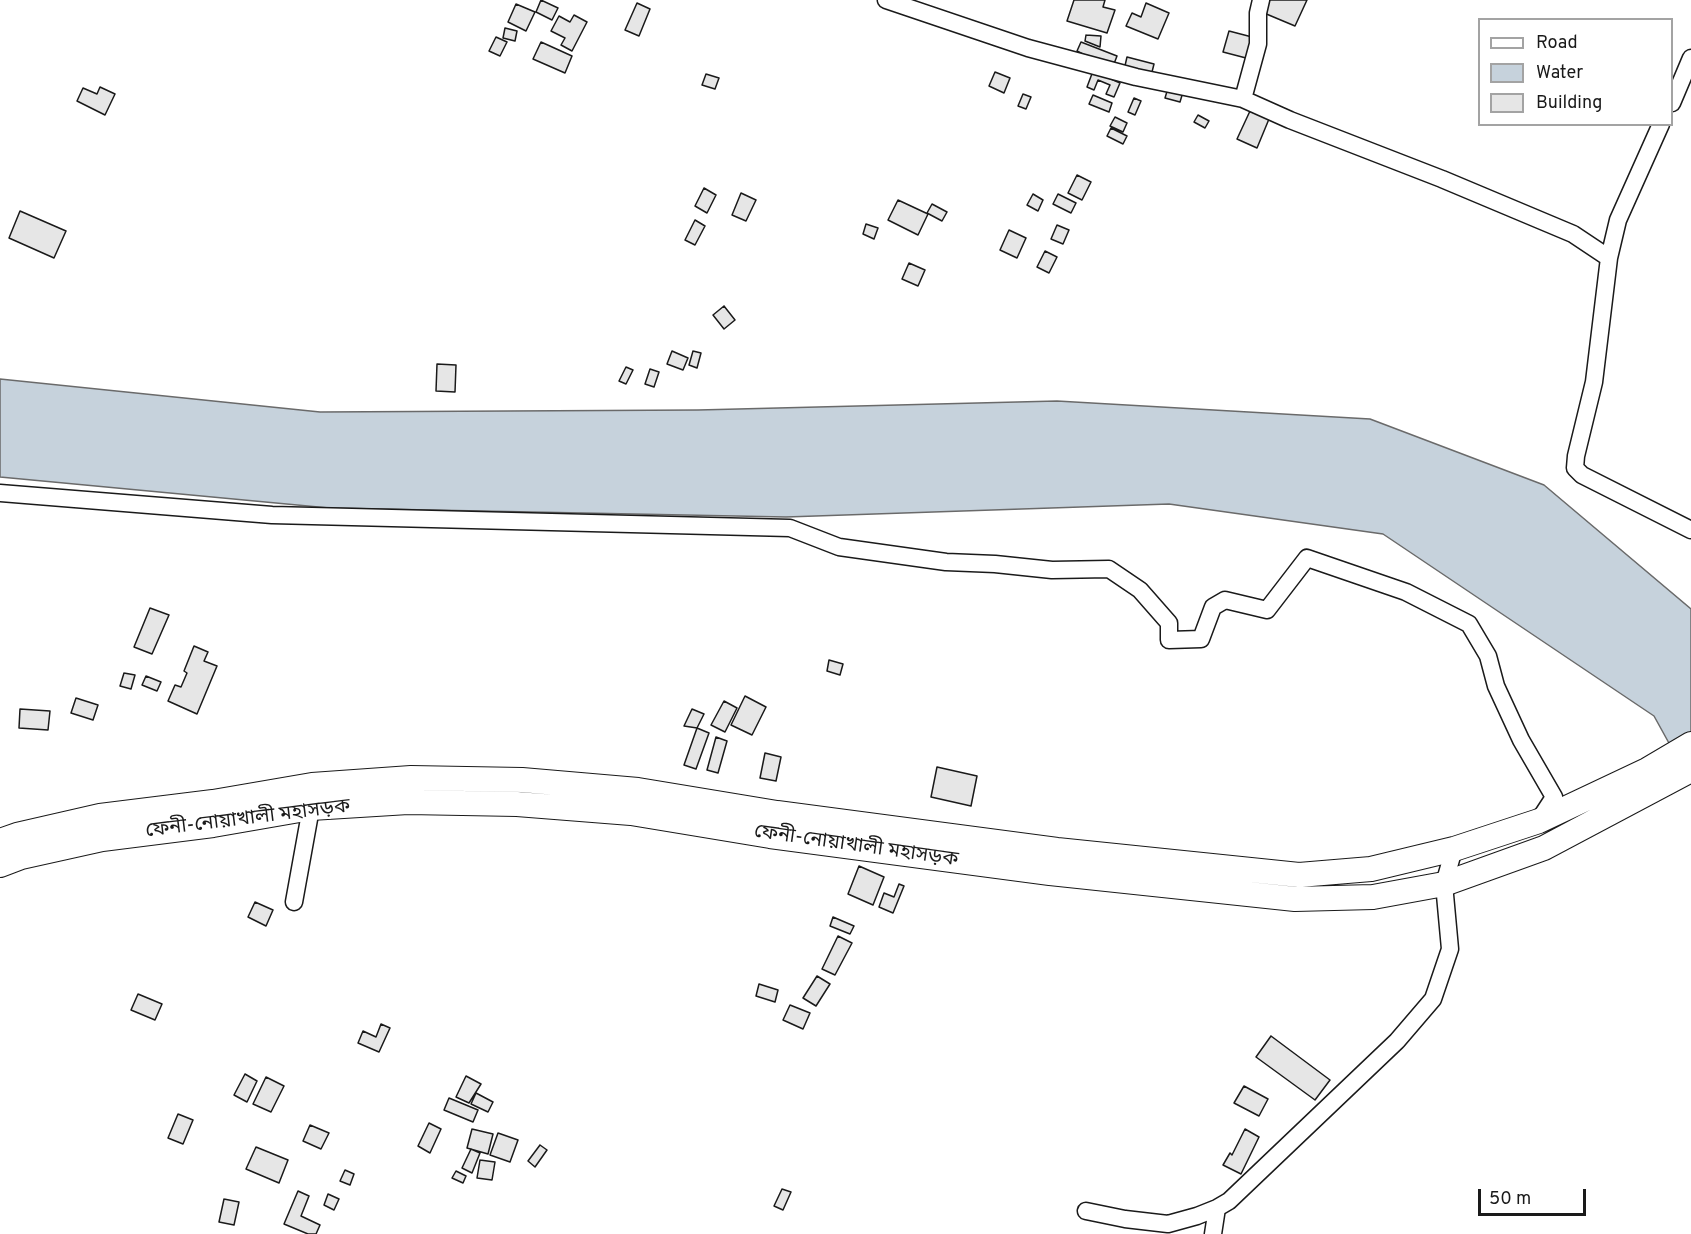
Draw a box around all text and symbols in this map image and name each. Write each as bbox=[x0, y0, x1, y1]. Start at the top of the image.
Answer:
legend bbox=[1478, 18, 1673, 126]
text: Road bbox=[1536, 32, 1578, 55]
text: Water bbox=[1536, 62, 1583, 85]
text: Building bbox=[1536, 92, 1602, 115]
street label: ফেনী-নোয়াখালী মহাসড়ক bbox=[144, 796, 352, 844]
street label: ফেনী-নোয়াখালী মহাসড়ক bbox=[752, 821, 960, 873]
scale bar bbox=[1481, 1177, 1589, 1215]
text: 50 m bbox=[1489, 1188, 1531, 1211]

